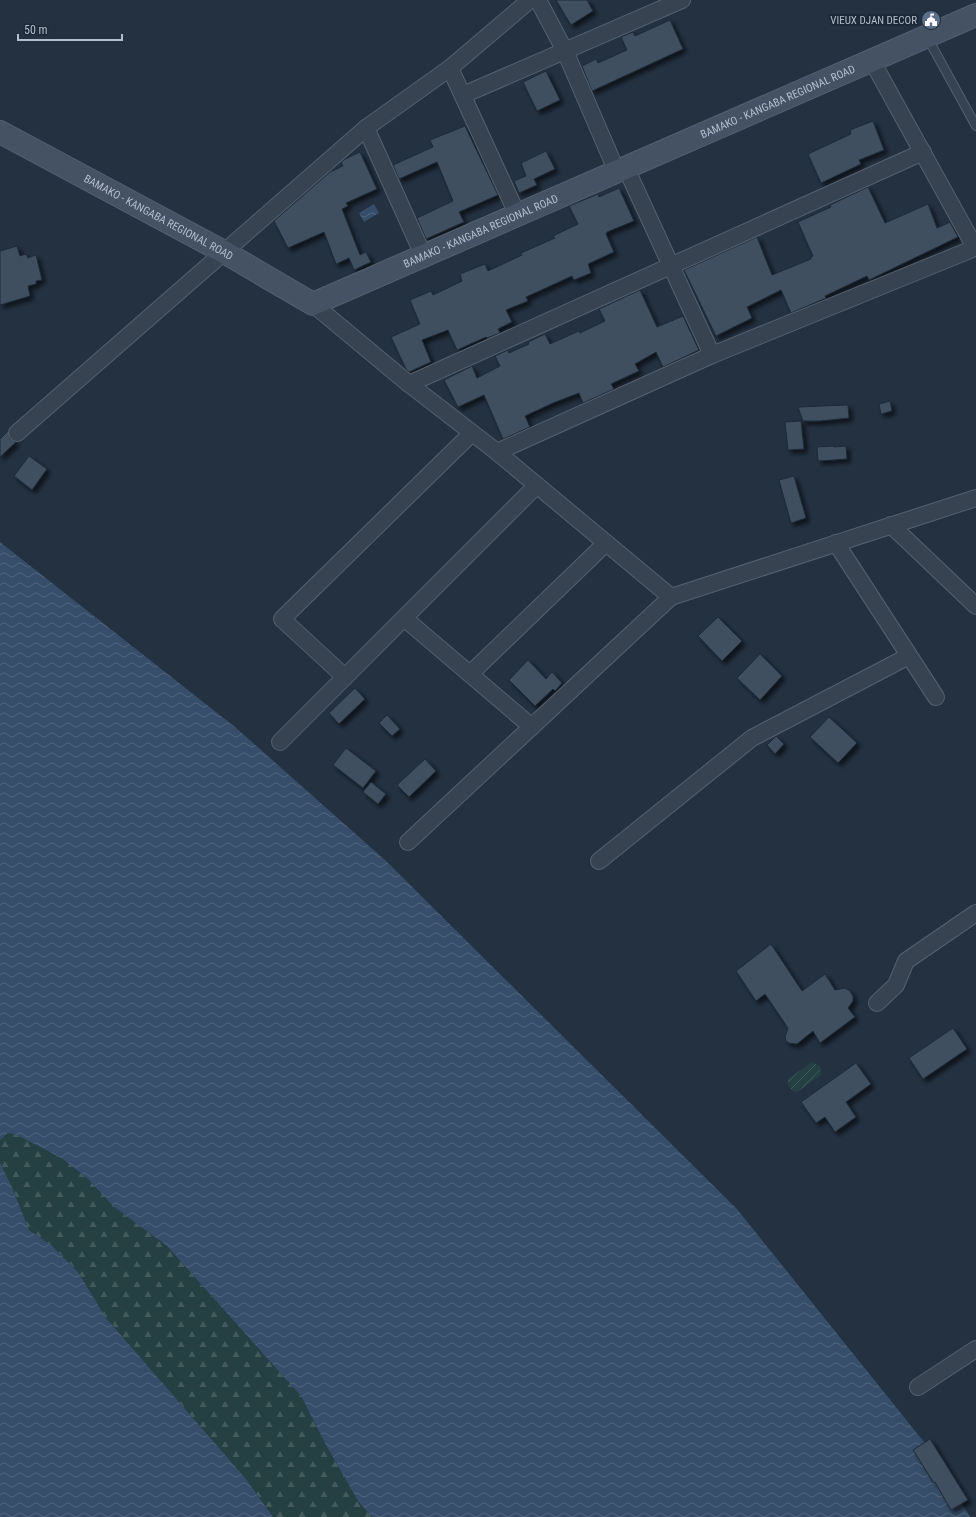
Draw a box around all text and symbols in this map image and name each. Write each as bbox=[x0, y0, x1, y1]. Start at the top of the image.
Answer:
public building icon: VIEUX DJAN DECOR bbox=[920, 9, 942, 31]
place label: VIEUX DJAN DECOR bbox=[830, 14, 917, 27]
scale bar bbox=[18, 16, 122, 42]
text: 50 m bbox=[24, 23, 48, 37]
street label: BAMAKO - KANGABA REGIONAL ROAD bbox=[698, 62, 857, 141]
street label: BAMAKO - KANGABA REGIONAL ROAD bbox=[82, 172, 236, 262]
street label: BAMAKO - KANGABA REGIONAL ROAD bbox=[401, 192, 560, 270]

